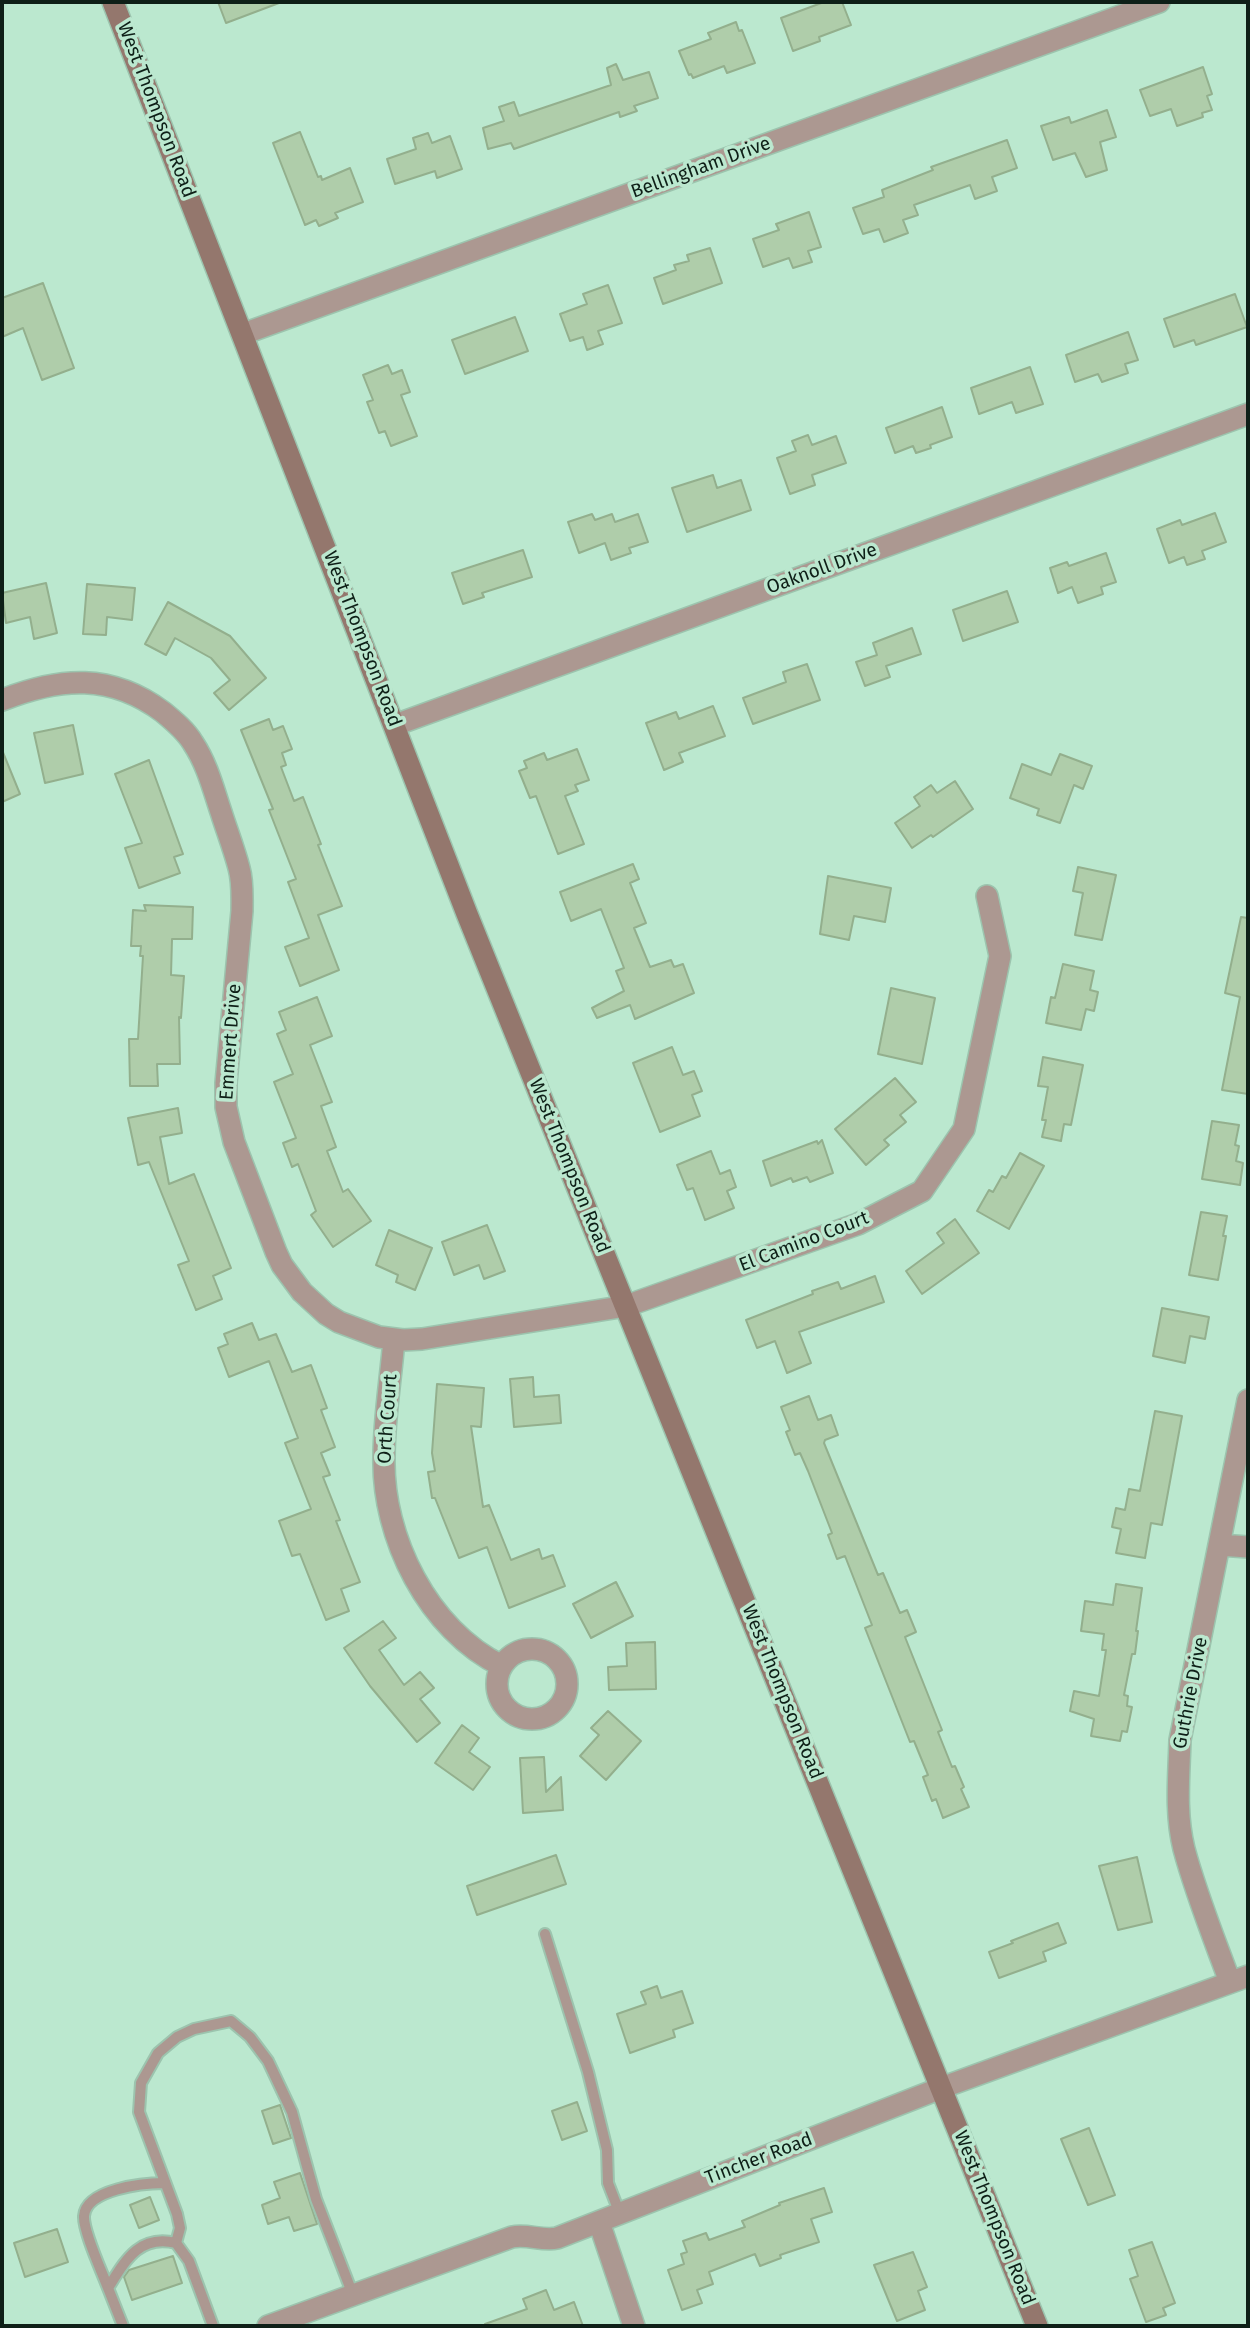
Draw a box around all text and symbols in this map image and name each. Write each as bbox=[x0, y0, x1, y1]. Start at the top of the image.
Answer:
street label: West Thompson Road bbox=[112, 19, 200, 201]
street label: Bellingham Drive bbox=[628, 132, 774, 204]
street label: Oaknoll Drive bbox=[764, 538, 880, 600]
street label: West Thompson Road bbox=[318, 548, 406, 730]
street label: Emmert Drive bbox=[216, 983, 246, 1101]
street label: West Thompson Road bbox=[524, 1075, 614, 1257]
street label: El Camino Court bbox=[736, 1207, 872, 1277]
street label: Orth Court bbox=[373, 1373, 403, 1465]
street label: West Thompson Road bbox=[737, 1601, 827, 1783]
street label: Guthrie Drive bbox=[1169, 1635, 1213, 1751]
street label: West Thompson Road bbox=[949, 2127, 1039, 2309]
street label: Tincher Road bbox=[702, 2128, 816, 2190]

